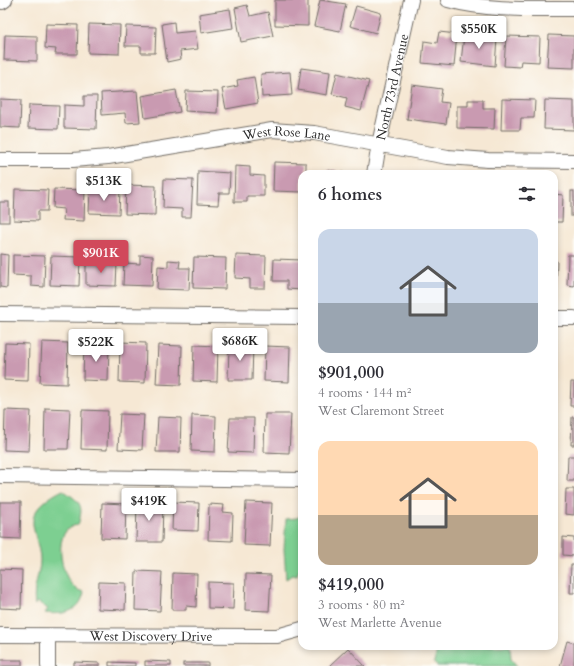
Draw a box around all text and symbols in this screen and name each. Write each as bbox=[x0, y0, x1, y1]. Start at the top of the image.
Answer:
pin: $550K bbox=[451, 16, 507, 50]
text: $550K bbox=[460, 20, 498, 38]
street label: North 73rd Avenue bbox=[372, 32, 413, 142]
street label: West Rose Lane bbox=[240, 122, 332, 146]
pin: $513K bbox=[76, 168, 132, 202]
text: $513K bbox=[85, 172, 123, 190]
text: 6 homes bbox=[318, 183, 382, 206]
icon: filters bbox=[516, 183, 538, 205]
pin: $901K bbox=[73, 240, 129, 274]
text: $901K bbox=[82, 244, 120, 262]
icon: home bbox=[392, 255, 464, 327]
pin: $686K bbox=[212, 328, 268, 362]
pin: $522K bbox=[68, 329, 124, 363]
text: $686K bbox=[221, 332, 259, 350]
text: $522K bbox=[77, 333, 115, 351]
text: $901,000 bbox=[318, 361, 384, 384]
text: 4 rooms · 144 m² bbox=[318, 384, 411, 402]
text: West Claremont Street bbox=[318, 402, 444, 420]
icon: home bbox=[392, 467, 464, 539]
pin: $419K bbox=[121, 488, 177, 522]
text: $419K bbox=[130, 492, 168, 510]
text: $419,000 bbox=[318, 573, 384, 596]
text: 3 rooms · 80 m² bbox=[318, 596, 405, 614]
text: West Marlette Avenue bbox=[318, 614, 442, 632]
street label: West Discovery Drive bbox=[89, 627, 213, 646]

